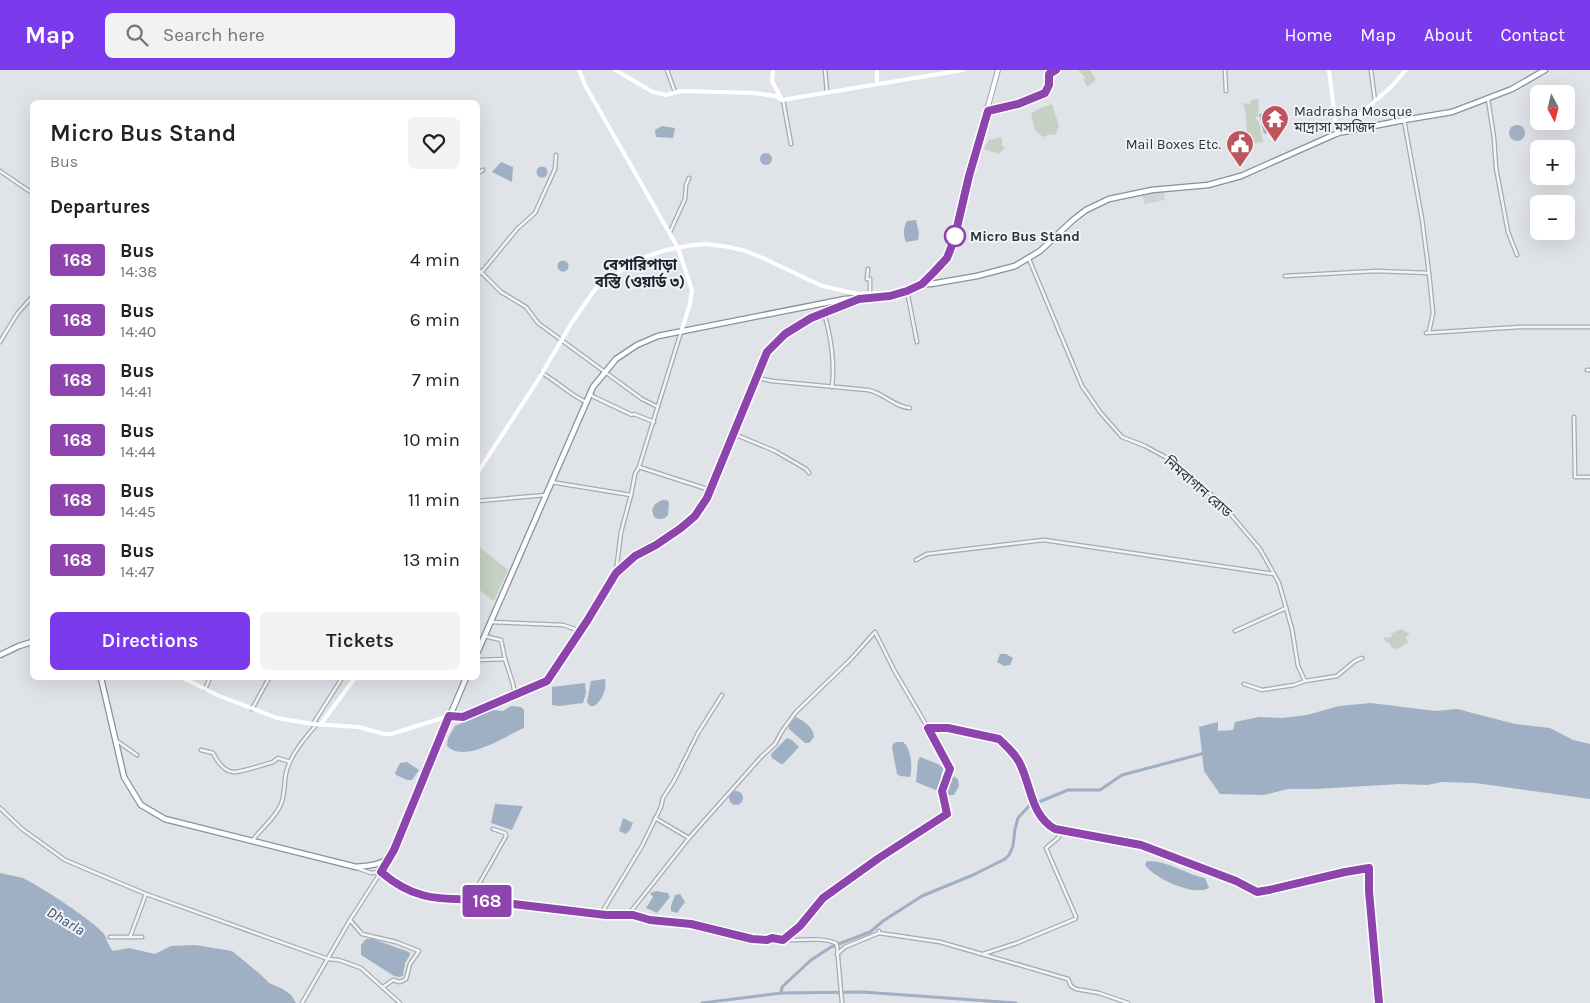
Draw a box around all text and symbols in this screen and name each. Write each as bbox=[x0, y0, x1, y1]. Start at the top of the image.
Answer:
search box bbox=[105, 13, 455, 58]
text: Map bbox=[25, 21, 75, 49]
icon: search bbox=[123, 21, 151, 49]
text: Search here bbox=[163, 24, 265, 46]
text: Home bbox=[1284, 24, 1332, 46]
text: Map bbox=[1360, 24, 1396, 46]
text: About bbox=[1424, 24, 1473, 46]
text: Contact bbox=[1501, 24, 1565, 46]
north arrow bbox=[1530, 85, 1575, 130]
map controls bbox=[1530, 85, 1575, 240]
place label: Madrasha Mosque মাদ্রাসা মসজিদ bbox=[1293, 103, 1412, 136]
temple icon: Madrasha Mosque মাদ্রাসা মসজিদ bbox=[1260, 104, 1290, 143]
button: heart bbox=[408, 117, 460, 169]
text: Micro Bus Stand bbox=[50, 119, 236, 147]
public building icon: Mail Boxes Etc. bbox=[1225, 129, 1255, 168]
place label: Mail Boxes Etc. bbox=[1126, 136, 1221, 153]
button: + bbox=[1530, 140, 1575, 185]
text: Bus bbox=[50, 152, 78, 171]
button: − bbox=[1530, 195, 1575, 240]
text: Departures bbox=[50, 196, 150, 218]
marker: Micro Bus Stand bbox=[944, 225, 966, 247]
place label: Micro Bus Stand bbox=[970, 228, 1080, 245]
text: Bus bbox=[120, 240, 154, 262]
text: 168 bbox=[63, 249, 92, 271]
text: 4 min bbox=[410, 249, 460, 271]
district label: বেপারিপাড়া বস্তি (ওয়ার্ড ৩) bbox=[594, 256, 685, 291]
text: 14:38 bbox=[120, 262, 157, 281]
text: Bus bbox=[120, 300, 154, 322]
text: 168 bbox=[63, 309, 92, 331]
text: 6 min bbox=[410, 309, 460, 331]
text: 14:40 bbox=[120, 322, 156, 341]
text: Bus bbox=[120, 360, 154, 382]
text: 168 bbox=[63, 369, 92, 391]
text: 7 min bbox=[412, 369, 460, 391]
text: 14:41 bbox=[120, 382, 152, 401]
text: Bus bbox=[120, 420, 154, 442]
text: 168 bbox=[63, 429, 92, 451]
text: 10 min bbox=[403, 429, 460, 451]
text: 14:44 bbox=[120, 442, 156, 461]
street label: নিমবাগান রোড bbox=[1160, 452, 1236, 522]
text: Bus bbox=[120, 480, 154, 502]
text: 168 bbox=[63, 489, 92, 511]
text: 11 min bbox=[408, 489, 460, 511]
text: 14:45 bbox=[120, 502, 156, 521]
text: Bus bbox=[120, 540, 154, 562]
text: 168 bbox=[63, 549, 92, 571]
text: 13 min bbox=[403, 549, 460, 571]
text: 14:47 bbox=[120, 562, 154, 581]
button: Directions bbox=[50, 612, 250, 670]
button: Tickets bbox=[260, 612, 460, 670]
line badge: 168 bbox=[458, 885, 516, 917]
text: 168 bbox=[473, 890, 501, 912]
water label: Dharla bbox=[44, 903, 88, 939]

